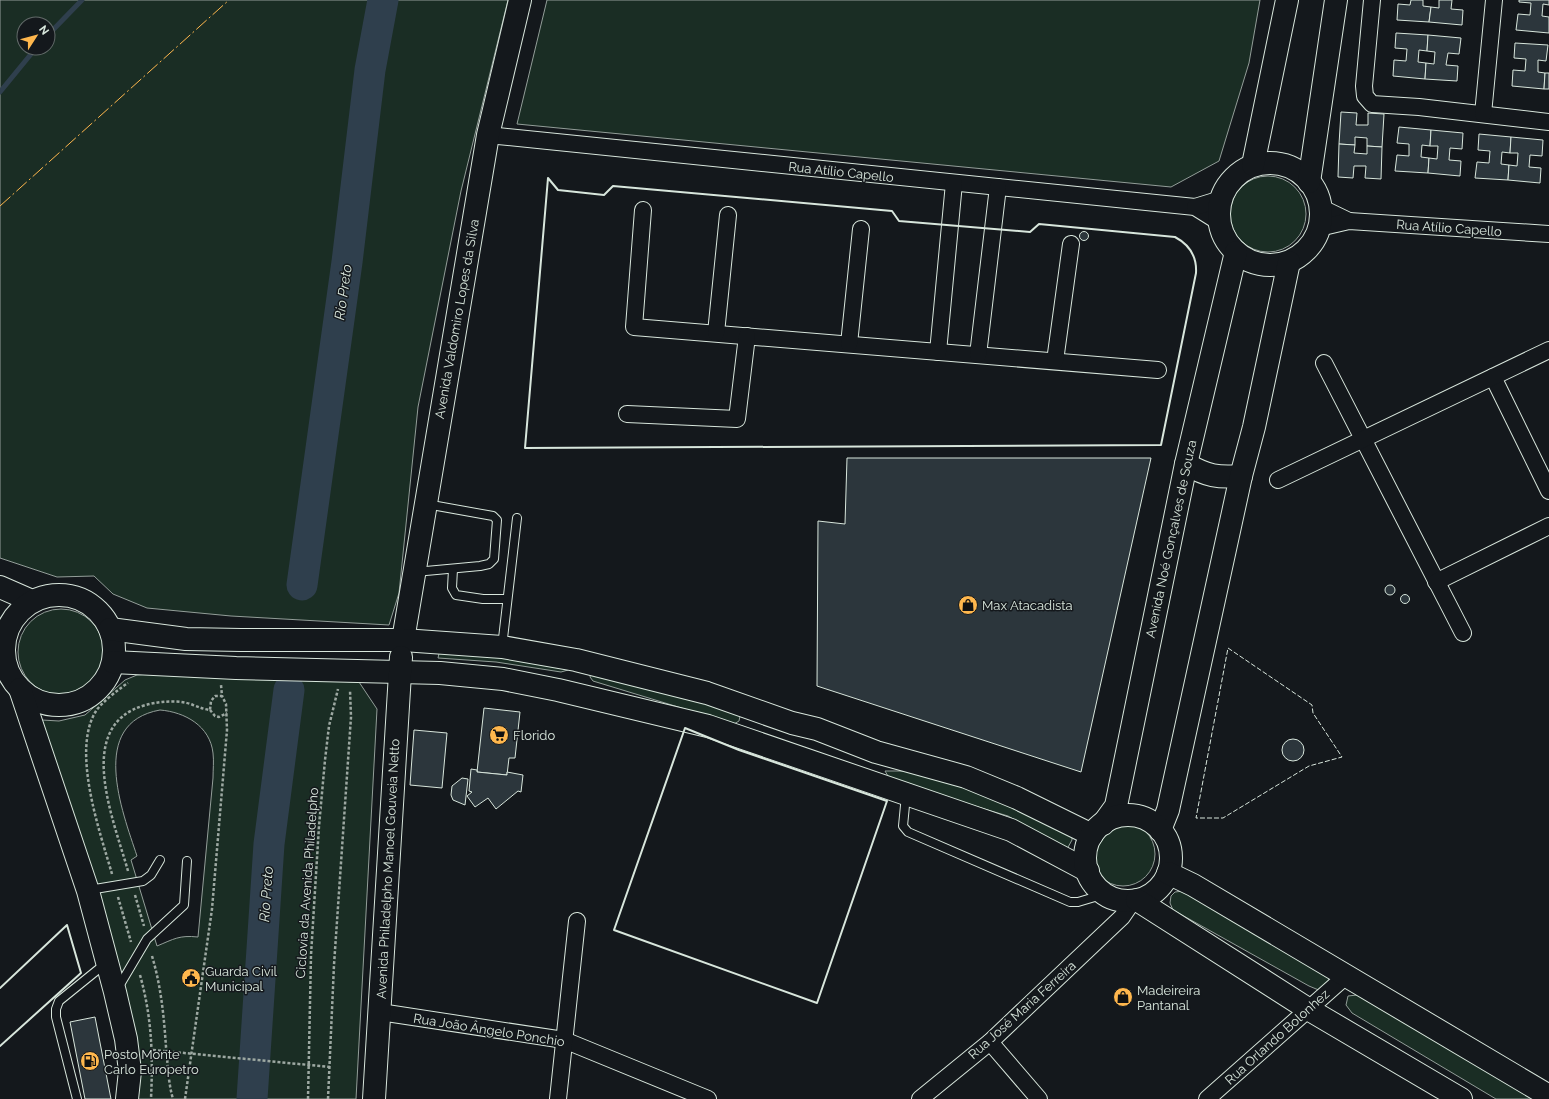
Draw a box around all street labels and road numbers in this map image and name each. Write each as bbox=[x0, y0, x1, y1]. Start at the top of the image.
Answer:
street label: Rua Atílio Capello bbox=[788, 159, 895, 185]
street label: Rua Atílio Capello bbox=[1396, 217, 1503, 239]
street label: Avenida Valdomiro Lopes da Silva bbox=[432, 218, 482, 420]
street label: Avenida Noé Gonçalves de Souza bbox=[1143, 439, 1199, 639]
street label: Avenida Philadelpho Manoel Gouveia Netto bbox=[374, 738, 402, 1000]
street label: Ciclovia da Avenida Philadelpho bbox=[293, 787, 321, 979]
street label: Rua José Maria Ferreira bbox=[965, 958, 1079, 1062]
street label: Rua Orlando Bolonhez bbox=[1222, 986, 1332, 1088]
street label: Rua João Ângelo Ponchio bbox=[412, 1011, 566, 1049]

